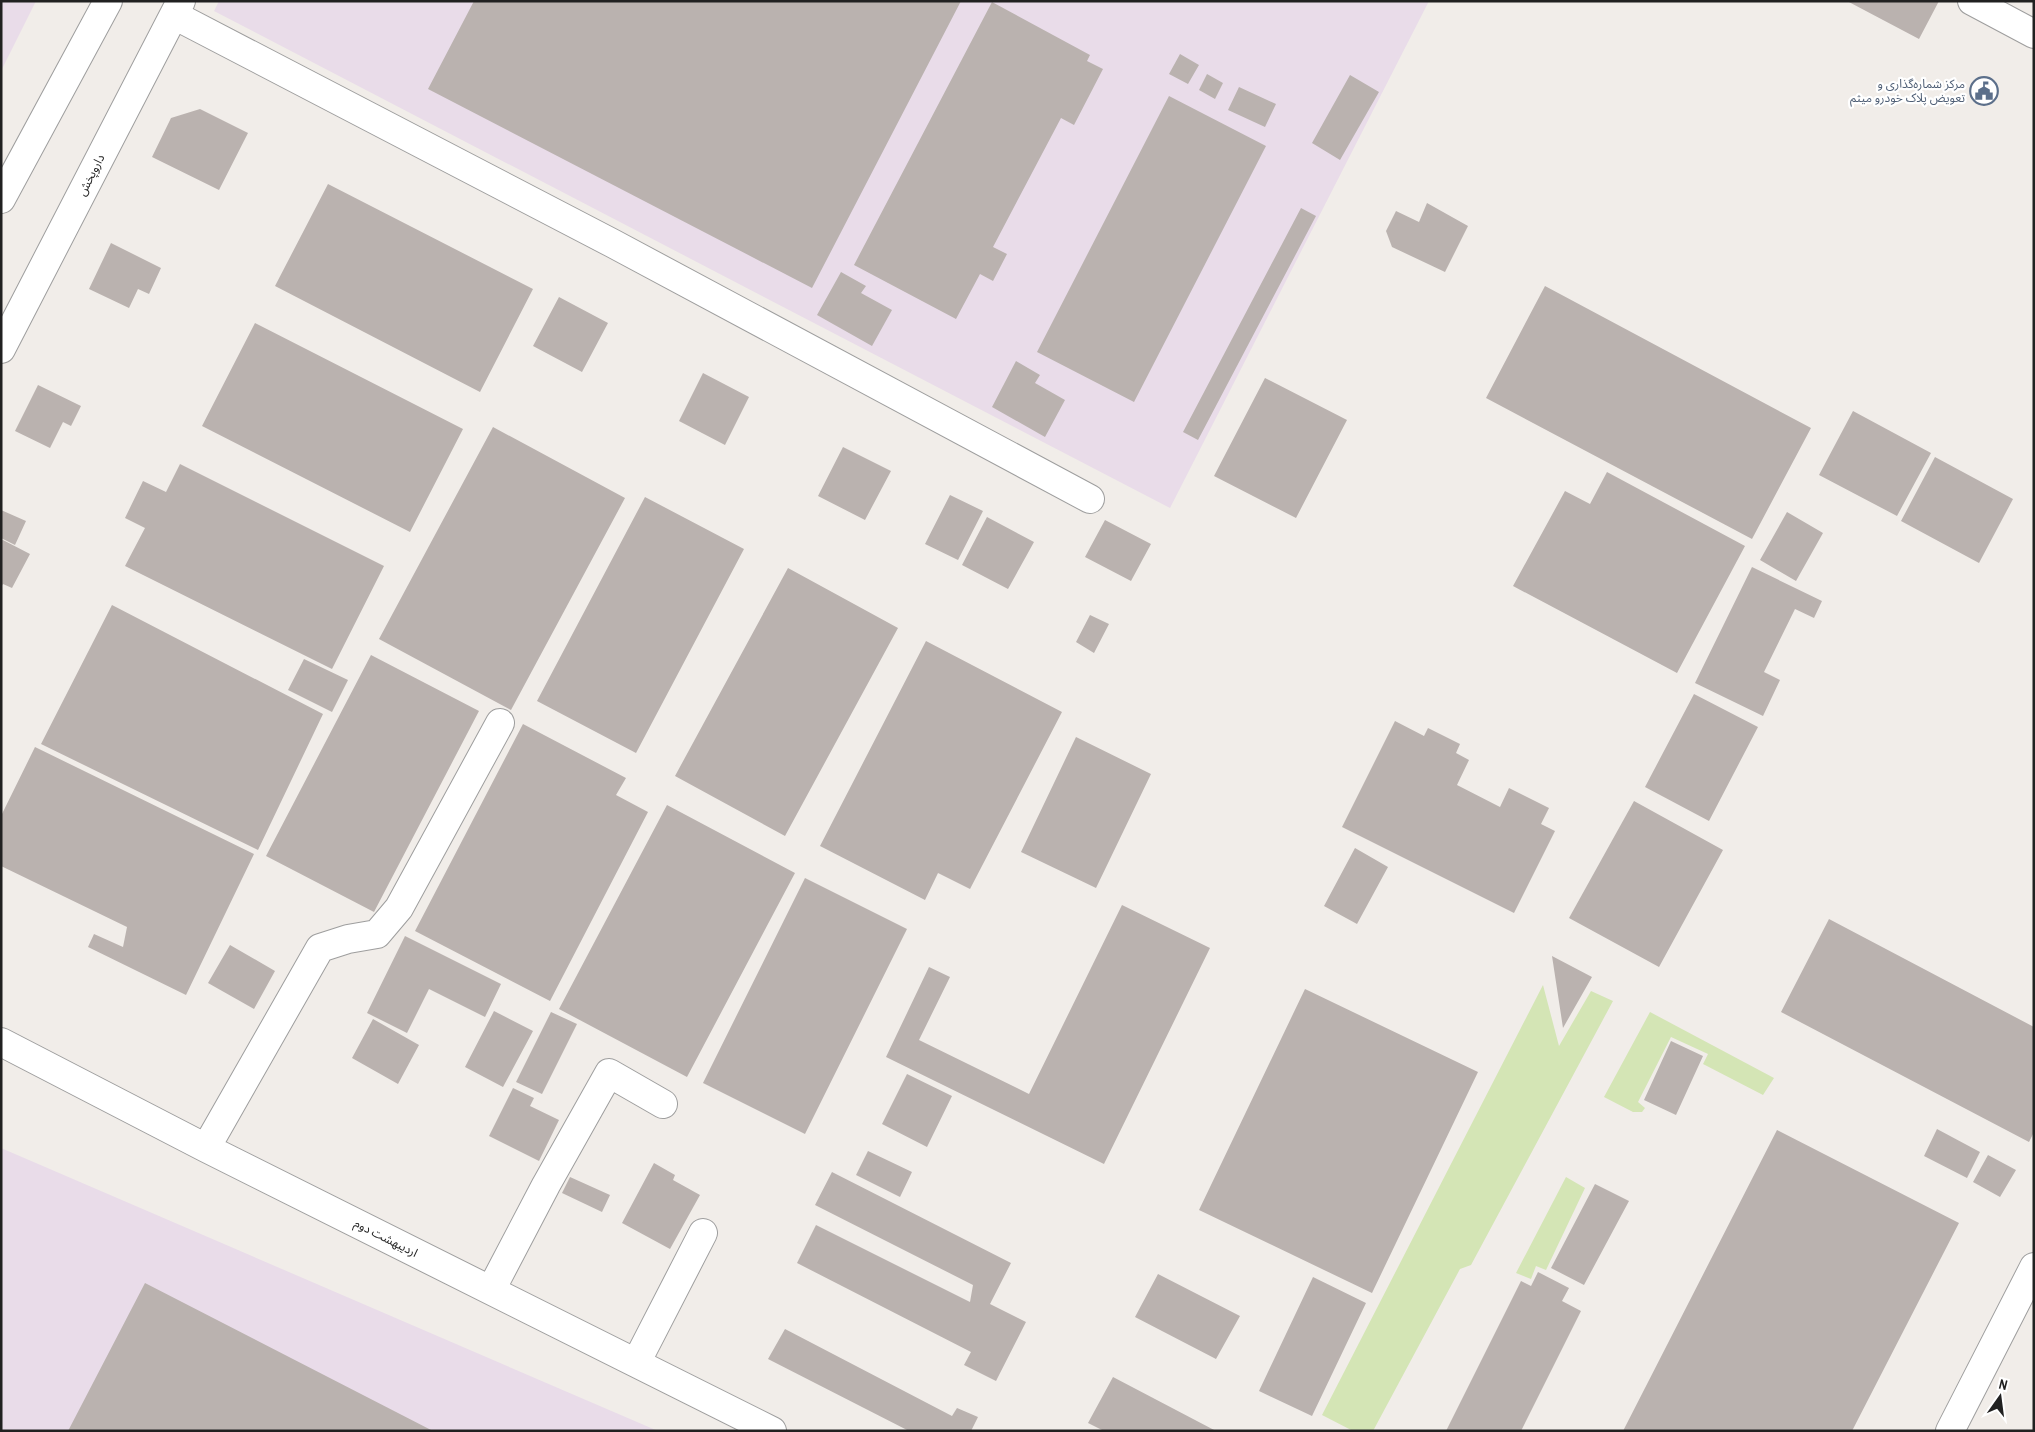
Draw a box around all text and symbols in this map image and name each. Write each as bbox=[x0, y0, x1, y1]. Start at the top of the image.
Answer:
place label: مرکز شماره‌گذاری و تعویض پلاک خودرو میثم bbox=[1850, 76, 1965, 107]
public building icon: مرکز شماره‌گذاری و تعویض پلاک خودرو میثم bbox=[1969, 76, 1999, 106]
street label: داروپخش bbox=[74, 151, 109, 199]
street label: اردیبهشت دوم bbox=[351, 1215, 421, 1262]
north arrow bbox=[1975, 1372, 2025, 1422]
text: N bbox=[1997, 1375, 2009, 1394]

